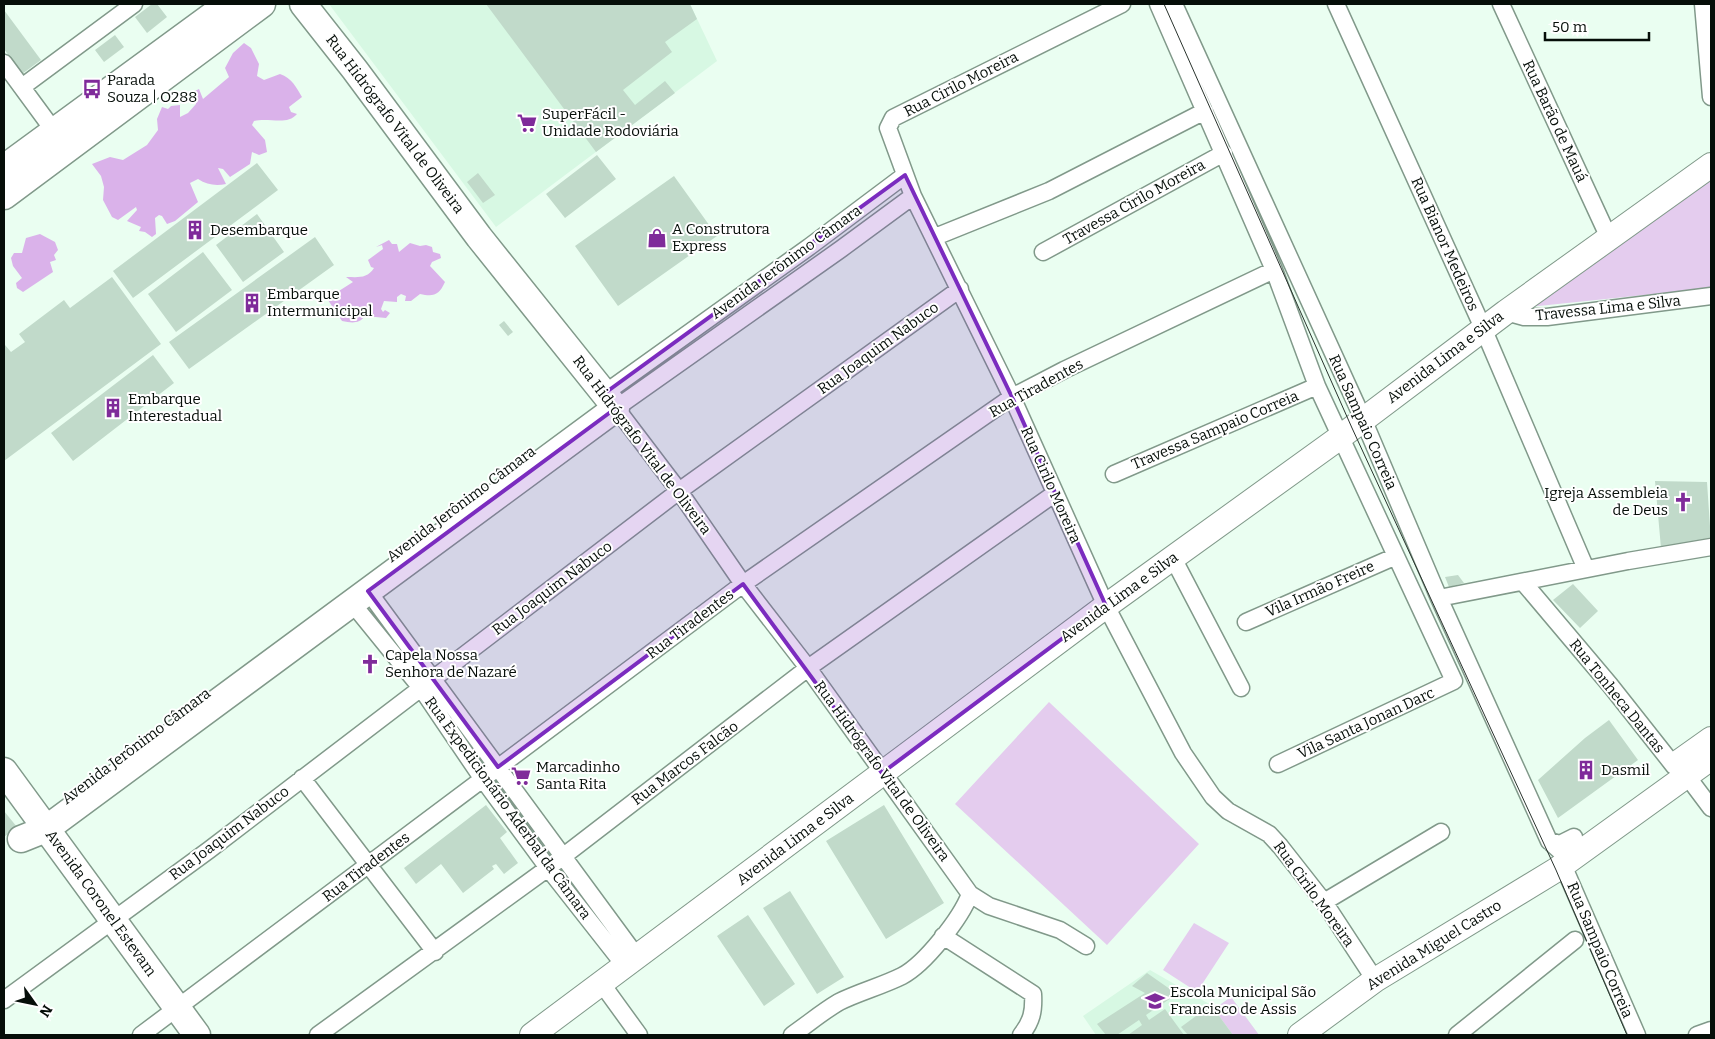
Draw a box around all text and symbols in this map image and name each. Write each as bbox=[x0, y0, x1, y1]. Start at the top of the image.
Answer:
scale bar bbox=[1545, 10, 1649, 42]
text: 50 m bbox=[1552, 18, 1588, 36]
street label: Rua Hidrógrafo Vital de Oliveira bbox=[322, 31, 468, 217]
street label: Rua Cirilo Moreira bbox=[901, 47, 1021, 121]
street label: Rua Barão de Mauá bbox=[1519, 57, 1591, 185]
place label: Parada Souza | O288 bbox=[107, 71, 197, 106]
bus stop icon: Parada Souza | O288 bbox=[81, 78, 103, 100]
place label: SuperFácil - Unidade Rodoviária bbox=[542, 105, 679, 140]
supermarket icon: SuperFácil - Unidade Rodoviária bbox=[516, 112, 538, 134]
street label: Travessa Cirilo Moreira bbox=[1060, 155, 1208, 249]
street label: Rua Bianor Medeiros bbox=[1407, 174, 1483, 314]
street label: Avenida Jerônimo Câmara bbox=[707, 201, 865, 323]
building icon: Desembarque bbox=[184, 219, 206, 241]
place label: A Construtora Express bbox=[672, 220, 770, 255]
place label: Desembarque bbox=[210, 221, 308, 239]
shop icon: A Construtora Express bbox=[646, 227, 668, 249]
place label: Embarque Intermunicipal bbox=[267, 285, 373, 320]
street label: Travessa Lima e Silva bbox=[1535, 291, 1681, 325]
building icon: Embarque Intermunicipal bbox=[241, 292, 263, 314]
street label: Rua Joaquim Nabuco bbox=[814, 298, 942, 398]
street label: Avenida Lima e Silva bbox=[1383, 307, 1507, 407]
street label: Rua Hidrógrafo Vital de Oliveira bbox=[569, 352, 715, 538]
street label: Rua Sampaio Correia bbox=[1325, 352, 1401, 492]
street label: Rua Tiradentes bbox=[986, 355, 1086, 421]
street label: Travessa Sampaio Correia bbox=[1129, 387, 1301, 473]
place label: Embarque Interestadual bbox=[128, 390, 222, 425]
building icon: Embarque Interestadual bbox=[102, 397, 124, 419]
street label: Rua Cirilo Moreira bbox=[1017, 424, 1085, 546]
street label: Avenida Jerônimo Câmara bbox=[383, 442, 539, 566]
place label: Igreja Assembleia de Deus bbox=[1544, 484, 1668, 519]
church icon: Igreja Assembleia de Deus bbox=[1672, 491, 1694, 513]
street label: Rua Joaquim Nabuco bbox=[489, 537, 615, 639]
street label: Avenida Lima e Silva bbox=[1056, 548, 1182, 646]
street label: Vila Irmão Freire bbox=[1263, 557, 1377, 621]
street label: Rua Tiradentes bbox=[643, 585, 737, 663]
street label: Rua Tonheca Dantas bbox=[1566, 635, 1668, 757]
place label: Capela Nossa Senhora de Nazaré bbox=[385, 646, 517, 681]
church icon: Capela Nossa Senhora de Nazaré bbox=[359, 653, 381, 675]
street label: Rua Hidrógrafo Vital de Oliveira bbox=[810, 677, 954, 865]
street label: Vila Santa Jonan Darc bbox=[1295, 683, 1437, 763]
street label: Avenida Jerônimo Câmara bbox=[58, 684, 214, 808]
street label: Rua Expedicionário Aderbal da Câmara bbox=[421, 693, 595, 923]
street label: Rua Marcos Falcão bbox=[628, 717, 742, 809]
place label: Marcadinho Santa Rita bbox=[536, 758, 620, 793]
building icon: Dasmil bbox=[1575, 759, 1597, 781]
place label: Dasmil bbox=[1601, 761, 1650, 779]
supermarket icon: Marcadinho Santa Rita bbox=[510, 765, 532, 787]
street label: Rua Joaquim Nabuco bbox=[166, 782, 292, 884]
street label: Avenida Lima e Silva bbox=[733, 789, 857, 889]
street label: Avenida Coronel Estevam bbox=[42, 826, 161, 980]
street label: Rua Tiradentes bbox=[319, 828, 413, 906]
street label: Rua Cirilo Moreira bbox=[1270, 838, 1358, 950]
street label: Rua Sampaio Correia bbox=[1563, 879, 1637, 1021]
street label: Avenida Miguel Castro bbox=[1363, 896, 1505, 994]
north arrow bbox=[10, 979, 60, 1029]
place label: Escola Municipal São Francisco de Assis bbox=[1170, 983, 1316, 1018]
school or university icon: Escola Municipal São Francisco de Assis bbox=[1144, 990, 1166, 1012]
text: N bbox=[35, 1002, 56, 1020]

